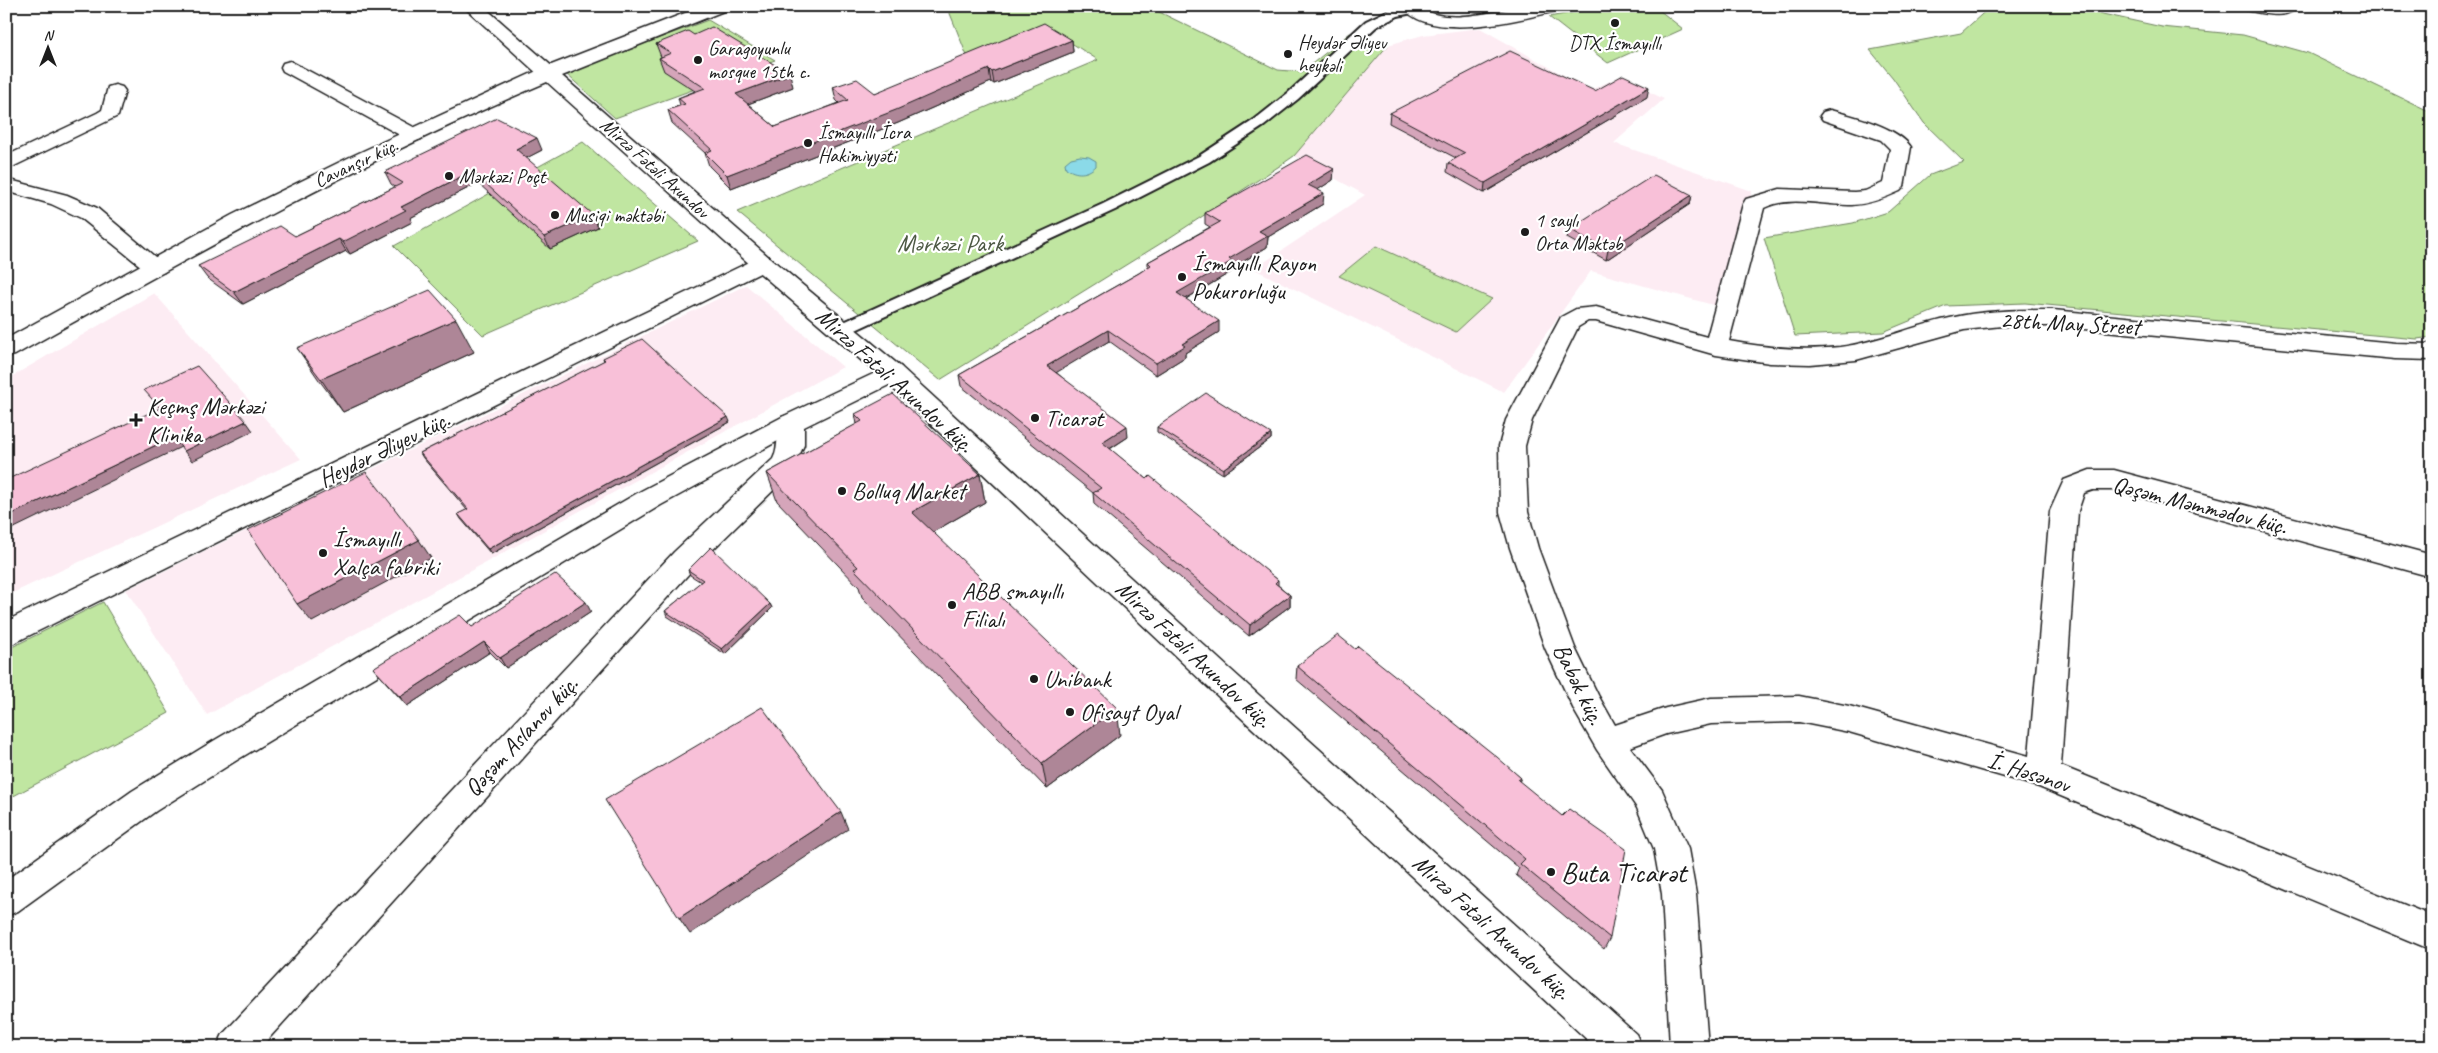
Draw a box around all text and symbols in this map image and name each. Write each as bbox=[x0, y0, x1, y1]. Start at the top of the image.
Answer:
marker: DTX İsmayıllı bbox=[1609, 17, 1621, 29]
north arrow bbox=[22, 22, 72, 72]
text: N bbox=[44, 27, 55, 44]
place label: Heydər Əliyev heykəli bbox=[1298, 30, 1388, 78]
place label: DTX İsmayıllı bbox=[1569, 31, 1663, 56]
place label: Garagoyunlu mosque 15th c. bbox=[708, 36, 810, 84]
marker: Heydər Əliyev heykəli bbox=[1282, 48, 1294, 60]
marker: Garagoyunlu mosque 15th c. bbox=[692, 54, 704, 66]
street label: Mirzə Fətəli Axundov bbox=[595, 112, 716, 225]
place label: İsmayıllı İcra Hakimiyyəti bbox=[818, 120, 912, 168]
street label: Cavanşır küç. bbox=[310, 133, 402, 193]
marker: İsmayıllı İcra Hakimiyyəti bbox=[802, 137, 814, 149]
place label: Mərkəzi Poçt bbox=[459, 164, 548, 189]
marker: Mərkəzi Poçt bbox=[443, 170, 455, 182]
place label: Musiqi məktəbi bbox=[565, 203, 666, 228]
place label: 1 saylı Orta Məktəb bbox=[1535, 208, 1624, 256]
marker: Musiqi məktəbi bbox=[549, 209, 561, 221]
marker: 1 saylı Orta Məktəb bbox=[1519, 226, 1531, 238]
park label: Mərkəzi Park bbox=[897, 228, 1005, 258]
place label: İsmayıllı Rayon Pokurorluğu bbox=[1192, 248, 1316, 306]
marker: İsmayıllı Rayon Pokurorluğu bbox=[1176, 271, 1188, 283]
street label: Mirzə Fətəli Axundov küç. bbox=[809, 301, 981, 459]
street label: 28th May Street bbox=[1999, 304, 2144, 342]
place label: Keçmş Mərkəzi Klinika bbox=[147, 391, 267, 449]
place label: Ticarət bbox=[1045, 403, 1105, 433]
street label: Heydər Əliyev küç. bbox=[313, 404, 455, 494]
marker: Ticarət bbox=[1029, 412, 1041, 424]
marker: Keçmş Mərkəzi Klinika bbox=[129, 413, 143, 427]
street label: Qəşəm Məmmədov küç. bbox=[2110, 469, 2291, 541]
place label: Bolluq Market bbox=[852, 476, 968, 506]
marker: Bolluq Market bbox=[836, 485, 848, 497]
place label: İsmayıllı Xalça fabriki bbox=[333, 524, 441, 582]
marker: İsmayıllı Xalça fabriki bbox=[317, 547, 329, 559]
street label: Mirzə Fətəli Axundov küç. bbox=[1109, 574, 1279, 734]
place label: ABB smayıllı Filialı bbox=[962, 576, 1065, 634]
marker: ABB smayıllı Filialı bbox=[946, 599, 958, 611]
street label: Babək küç. bbox=[1547, 638, 1612, 730]
place label: Unibank bbox=[1044, 664, 1113, 694]
street label: Qəşəm Aslanov küç. bbox=[458, 669, 585, 802]
marker: Unibank bbox=[1028, 673, 1040, 685]
place label: Ofisayt Oyal bbox=[1080, 697, 1182, 727]
marker: Ofisayt Oyal bbox=[1064, 706, 1076, 718]
street label: İ. Həsənov bbox=[1984, 745, 2076, 800]
street label: Mirzə Fətəli Axundov küç. bbox=[1406, 848, 1578, 1006]
place label: Buta Ticarət bbox=[1561, 854, 1688, 891]
marker: Buta Ticarət bbox=[1545, 866, 1557, 878]

